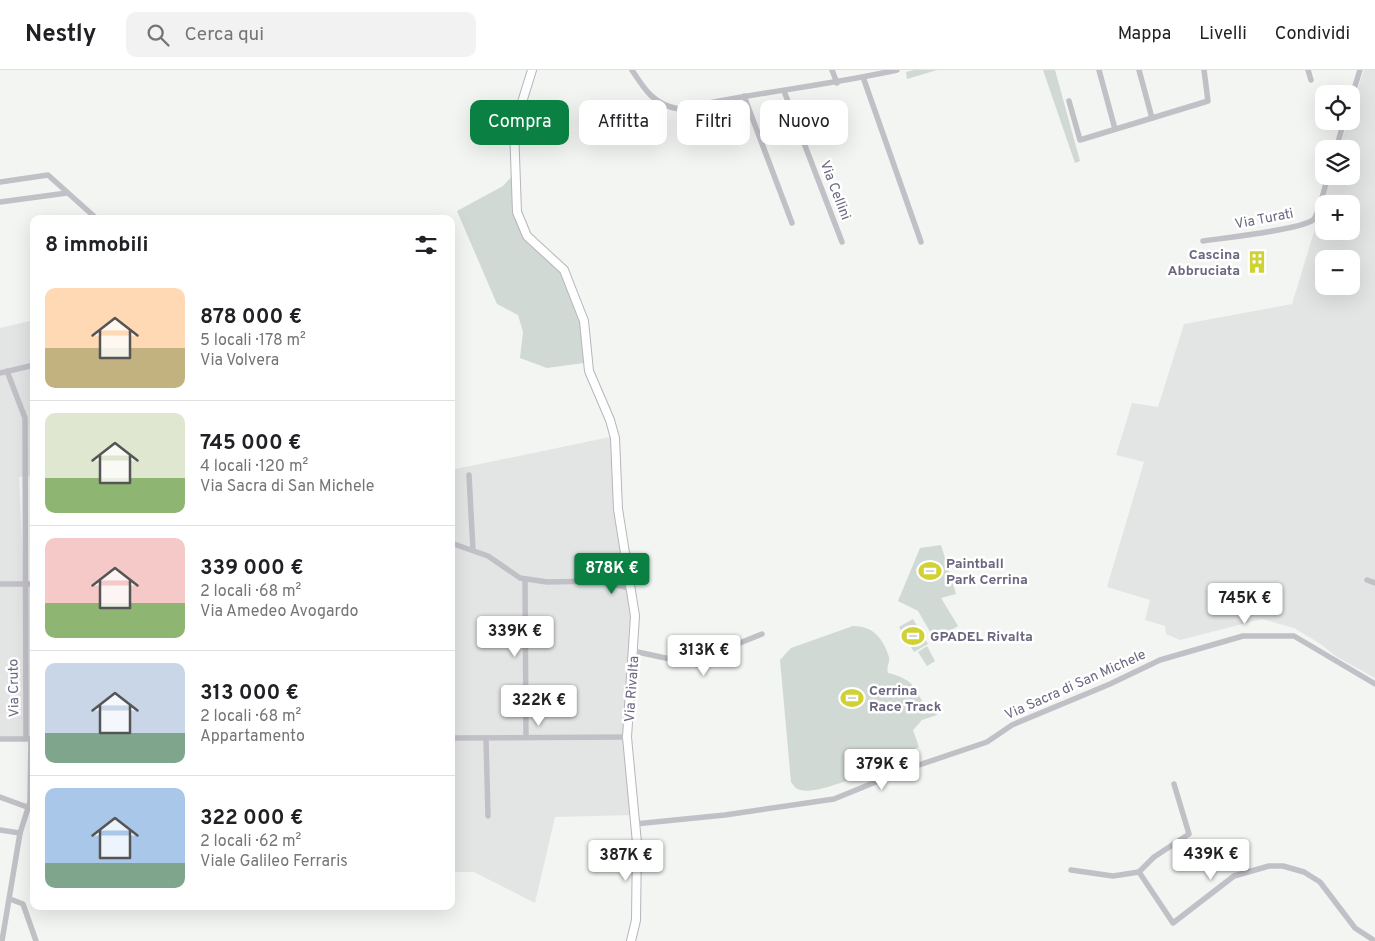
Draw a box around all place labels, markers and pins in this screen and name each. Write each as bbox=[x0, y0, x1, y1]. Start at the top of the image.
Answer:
place label: Cascina Abbruciata bbox=[1168, 247, 1240, 280]
building icon: Cascina Abbruciata bbox=[1244, 249, 1270, 275]
pin: 878K € bbox=[571, 552, 653, 595]
place label: Paintball Park Cerrina bbox=[946, 556, 1028, 589]
sports icon: Paintball Park Cerrina bbox=[917, 558, 943, 584]
pin: 745K € bbox=[1204, 582, 1286, 625]
pin: 339K € bbox=[474, 616, 556, 658]
sports icon: GPADEL Rivalta bbox=[900, 623, 926, 649]
place label: GPADEL Rivalta bbox=[930, 629, 1033, 646]
pin: 313K € bbox=[663, 634, 745, 677]
place label: Cerrina Race Track bbox=[869, 683, 942, 716]
pin: 322K € bbox=[498, 684, 580, 727]
sports icon: Cerrina Race Track bbox=[839, 685, 865, 711]
pin: 379K € bbox=[841, 748, 923, 791]
pin: 439K € bbox=[1170, 838, 1252, 881]
pin: 387K € bbox=[585, 840, 667, 882]

